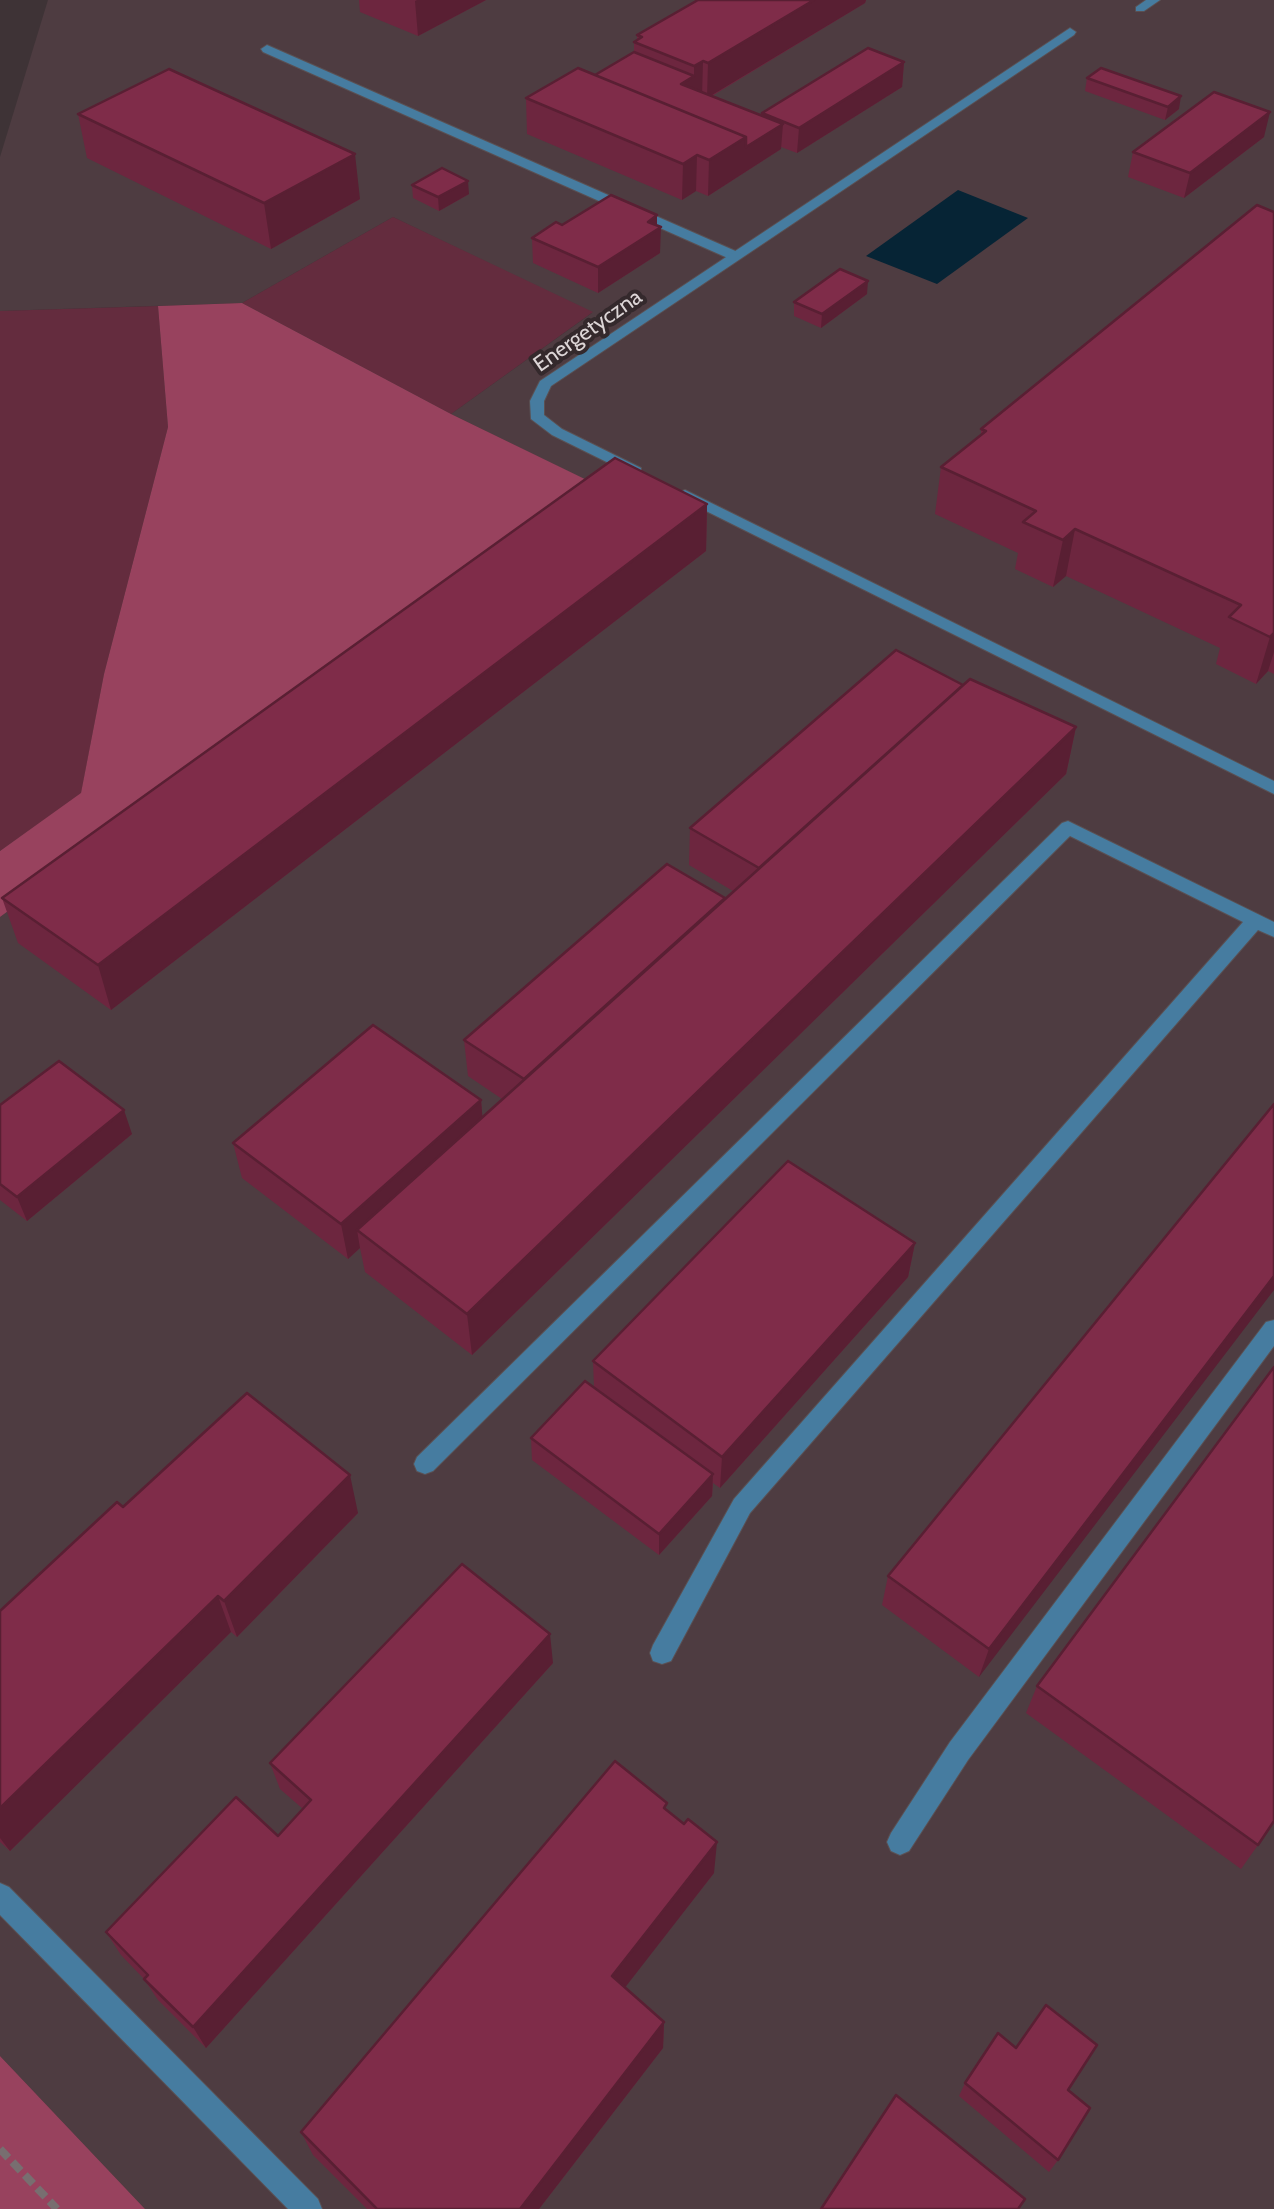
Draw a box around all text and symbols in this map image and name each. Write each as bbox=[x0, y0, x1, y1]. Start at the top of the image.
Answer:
street label: Energetyczna bbox=[529, 284, 647, 378]

